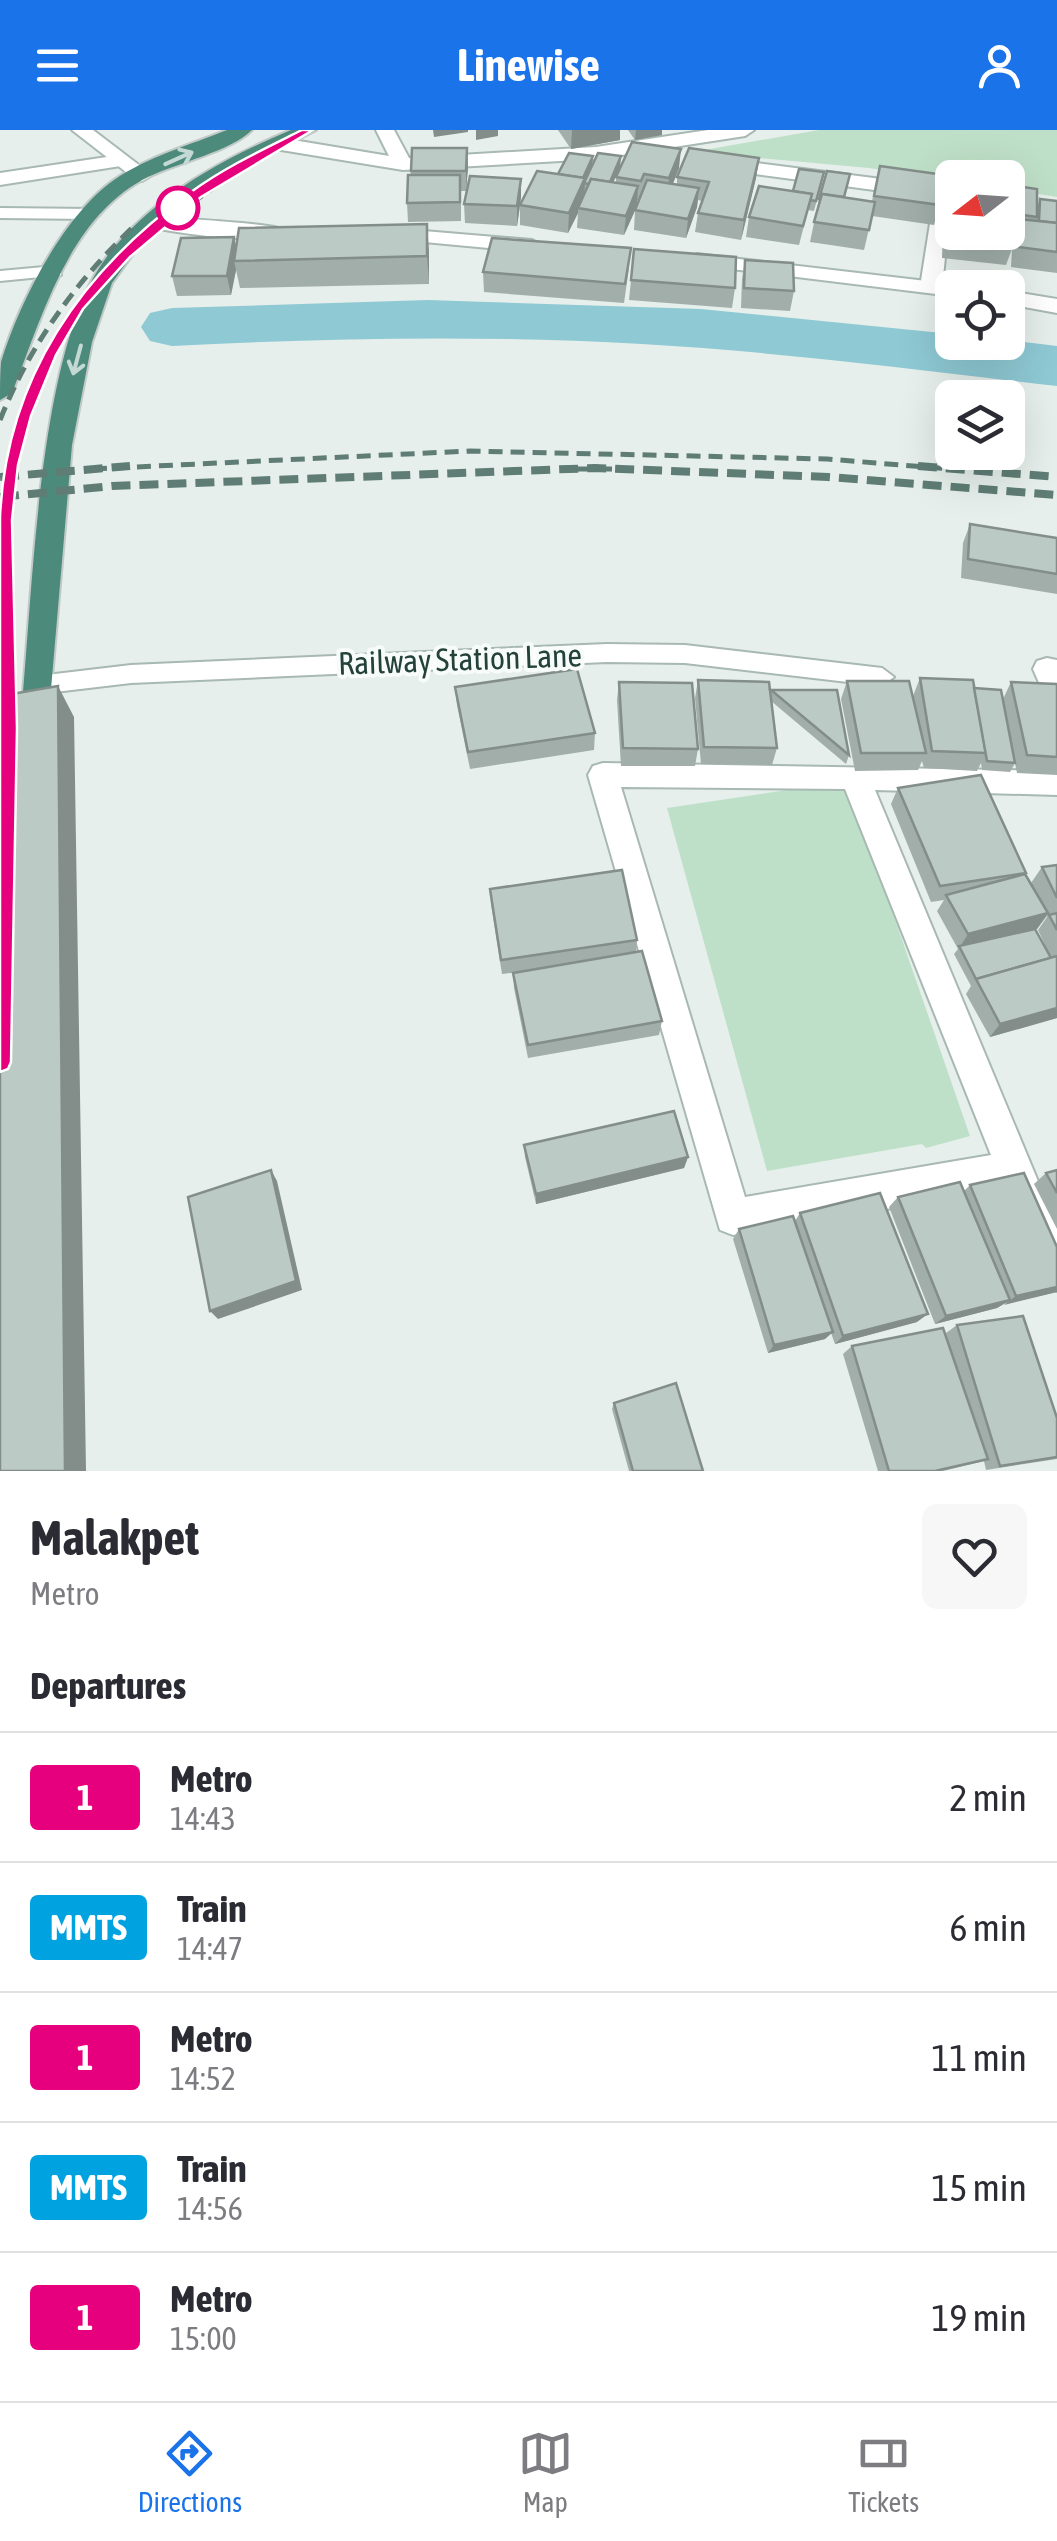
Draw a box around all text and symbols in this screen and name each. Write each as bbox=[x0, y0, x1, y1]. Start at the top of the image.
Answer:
icon: menu bbox=[30, 38, 85, 93]
icon: person bbox=[972, 38, 1027, 93]
text: Linewise bbox=[457, 39, 600, 91]
one-way arrow bbox=[163, 148, 194, 166]
north arrow bbox=[935, 160, 1025, 250]
map controls bbox=[935, 160, 1025, 470]
unlabelled marker bbox=[157, 187, 199, 229]
button: locate bbox=[935, 270, 1025, 360]
one-way arrow bbox=[66, 344, 85, 375]
button: layers bbox=[935, 380, 1025, 470]
street label: Railway Station Lane bbox=[337, 636, 583, 682]
button: heart bbox=[922, 1504, 1027, 1609]
text: Malakpet bbox=[30, 1510, 199, 1565]
text: Metro bbox=[30, 1575, 100, 1612]
text: Departures bbox=[30, 1664, 186, 1707]
text: Metro bbox=[170, 1757, 253, 1800]
text: 2 min bbox=[949, 1776, 1027, 1819]
text: 1 bbox=[77, 1777, 93, 1817]
text: 14:43 bbox=[170, 1800, 236, 1837]
text: Train bbox=[177, 1887, 247, 1930]
text: 6 min bbox=[949, 1906, 1027, 1949]
text: MMTS bbox=[50, 1907, 127, 1947]
text: 14:47 bbox=[177, 1930, 243, 1967]
text: Metro bbox=[170, 2017, 253, 2060]
text: 11 min bbox=[932, 2036, 1027, 2079]
text: 1 bbox=[77, 2037, 93, 2077]
text: 14:52 bbox=[170, 2060, 236, 2097]
text: Train bbox=[177, 2147, 247, 2190]
text: 15 min bbox=[932, 2166, 1027, 2209]
text: MMTS bbox=[50, 2167, 127, 2207]
text: 14:56 bbox=[177, 2190, 243, 2227]
text: Metro bbox=[170, 2277, 253, 2320]
text: 19 min bbox=[932, 2296, 1027, 2339]
text: 1 bbox=[77, 2297, 93, 2337]
text: 15:00 bbox=[170, 2320, 237, 2357]
tab: Directions bbox=[138, 2426, 242, 2518]
tab: Map bbox=[518, 2426, 573, 2518]
tab: Tickets bbox=[848, 2426, 919, 2518]

